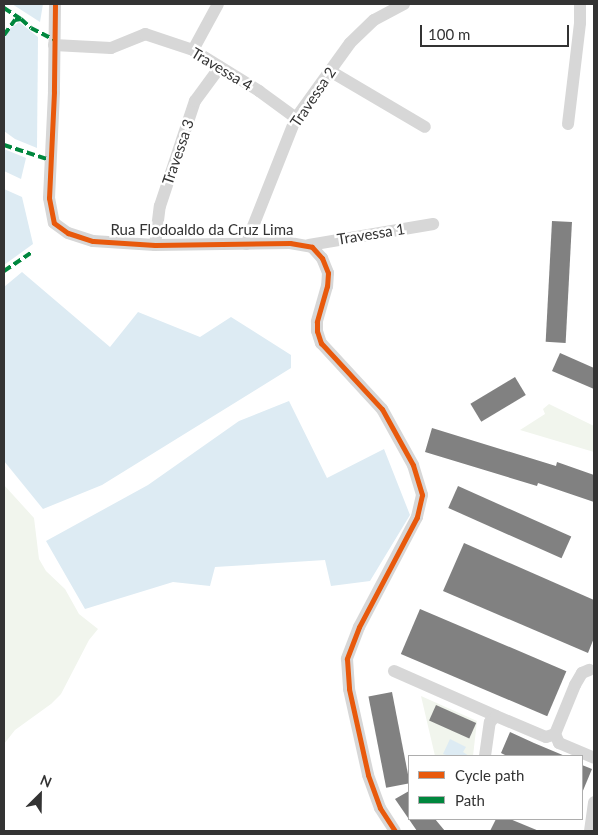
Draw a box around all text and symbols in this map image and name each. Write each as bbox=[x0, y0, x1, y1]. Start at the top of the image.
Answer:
scale bar bbox=[423, 15, 572, 47]
text: 100 m bbox=[428, 25, 470, 43]
street label: Travessa 4 bbox=[188, 44, 256, 94]
street label: Travessa 2 bbox=[286, 64, 340, 130]
street label: Travessa 3 bbox=[158, 117, 198, 187]
street label: Travessa 1 bbox=[336, 220, 406, 248]
street label: Rua Flodoaldo da Cruz Lima bbox=[111, 221, 293, 239]
legend bbox=[408, 755, 583, 820]
text: Cycle path bbox=[455, 766, 524, 784]
north arrow bbox=[15, 770, 65, 820]
text: N bbox=[38, 771, 54, 791]
text: Path bbox=[455, 791, 485, 809]

